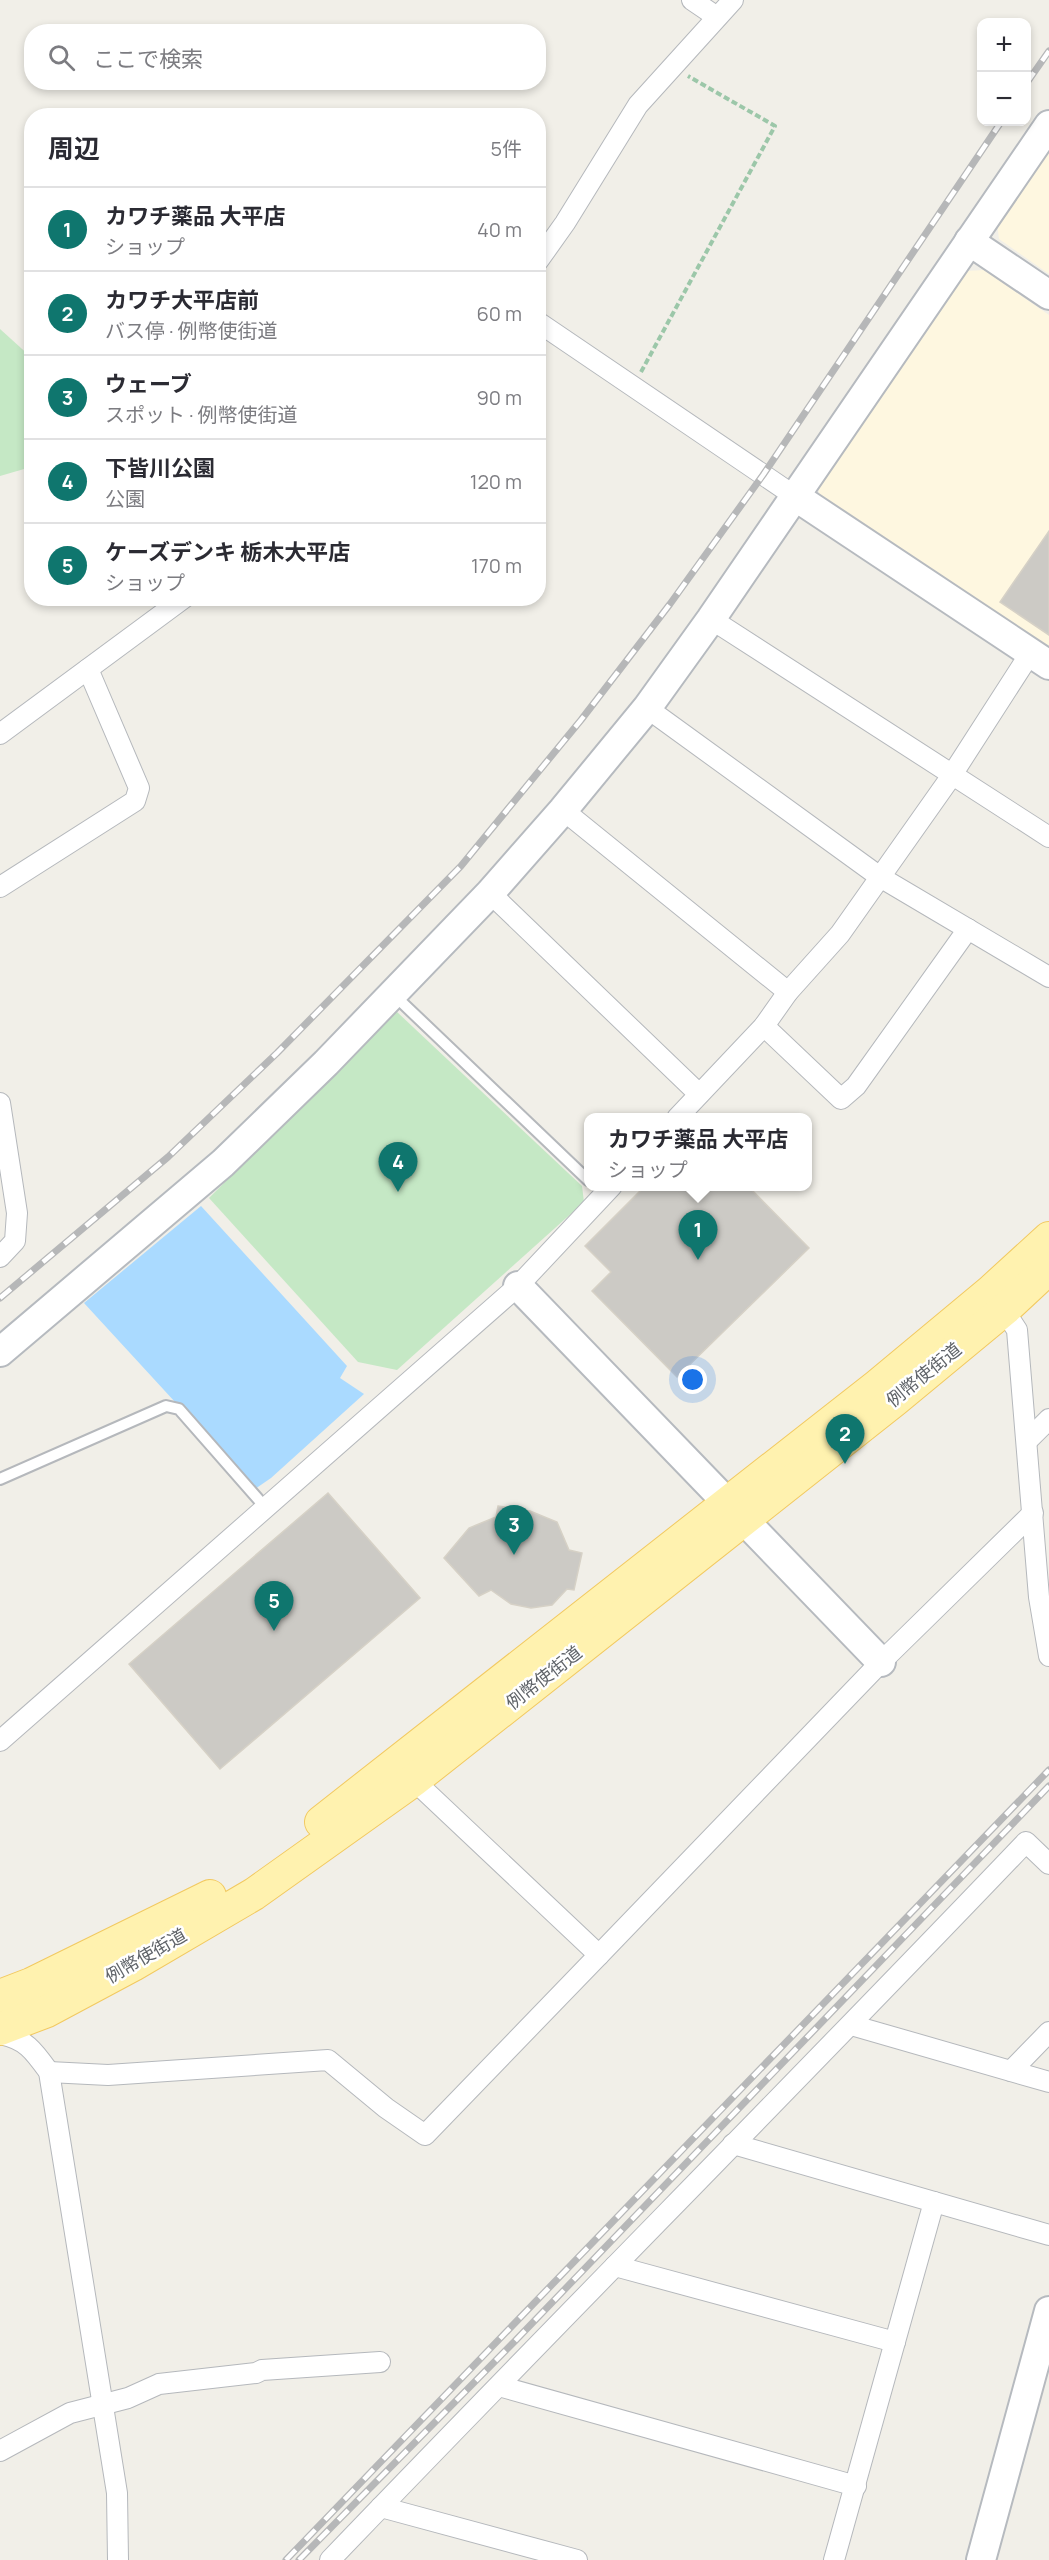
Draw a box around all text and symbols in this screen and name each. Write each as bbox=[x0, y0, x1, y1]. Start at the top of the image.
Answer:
map controls bbox=[977, 18, 1031, 126]
button: + bbox=[977, 18, 1031, 72]
search box bbox=[24, 24, 546, 90]
icon: search bbox=[45, 41, 78, 74]
text: ここで検索 bbox=[93, 44, 203, 74]
button: − bbox=[977, 72, 1031, 126]
text: 周辺 bbox=[48, 130, 100, 166]
text: 5件 bbox=[490, 135, 522, 162]
text: カワチ薬品 大平店 bbox=[105, 201, 285, 231]
text: 1 bbox=[63, 216, 72, 243]
text: 40 m bbox=[477, 216, 522, 243]
text: ショップ bbox=[105, 233, 185, 260]
text: カワチ大平店前 bbox=[105, 285, 259, 315]
text: 2 bbox=[62, 300, 73, 327]
text: 60 m bbox=[476, 300, 522, 327]
text: バス停 · 例幣使街道 bbox=[105, 317, 278, 344]
text: ウェーブ bbox=[105, 369, 192, 399]
text: 3 bbox=[62, 384, 73, 411]
text: 90 m bbox=[476, 384, 522, 411]
text: スポット · 例幣使街道 bbox=[105, 401, 298, 428]
text: 下皆川公園 bbox=[105, 453, 215, 483]
text: 4 bbox=[61, 468, 74, 495]
text: 120 m bbox=[470, 468, 522, 495]
text: 公園 bbox=[105, 485, 145, 512]
text: ケーズデンキ 栃木大平店 bbox=[105, 537, 350, 567]
text: 5 bbox=[62, 552, 73, 579]
text: 170 m bbox=[471, 552, 522, 579]
text: ショップ bbox=[105, 569, 185, 596]
popup bbox=[584, 1113, 812, 1191]
text: カワチ薬品 大平店 bbox=[608, 1124, 788, 1154]
pin: 4 bbox=[378, 1142, 418, 1192]
text: ショップ bbox=[608, 1156, 688, 1183]
pin: 1 bbox=[678, 1210, 718, 1260]
street label: 例幣使街道 bbox=[881, 1337, 966, 1412]
your location bbox=[678, 1365, 707, 1394]
pin: 2 bbox=[826, 1414, 864, 1464]
pin: 3 bbox=[494, 1506, 534, 1555]
pin: 5 bbox=[254, 1582, 294, 1631]
street label: 例幣使街道 bbox=[501, 1640, 586, 1714]
street label: 例幣使街道 bbox=[101, 1922, 190, 1988]

